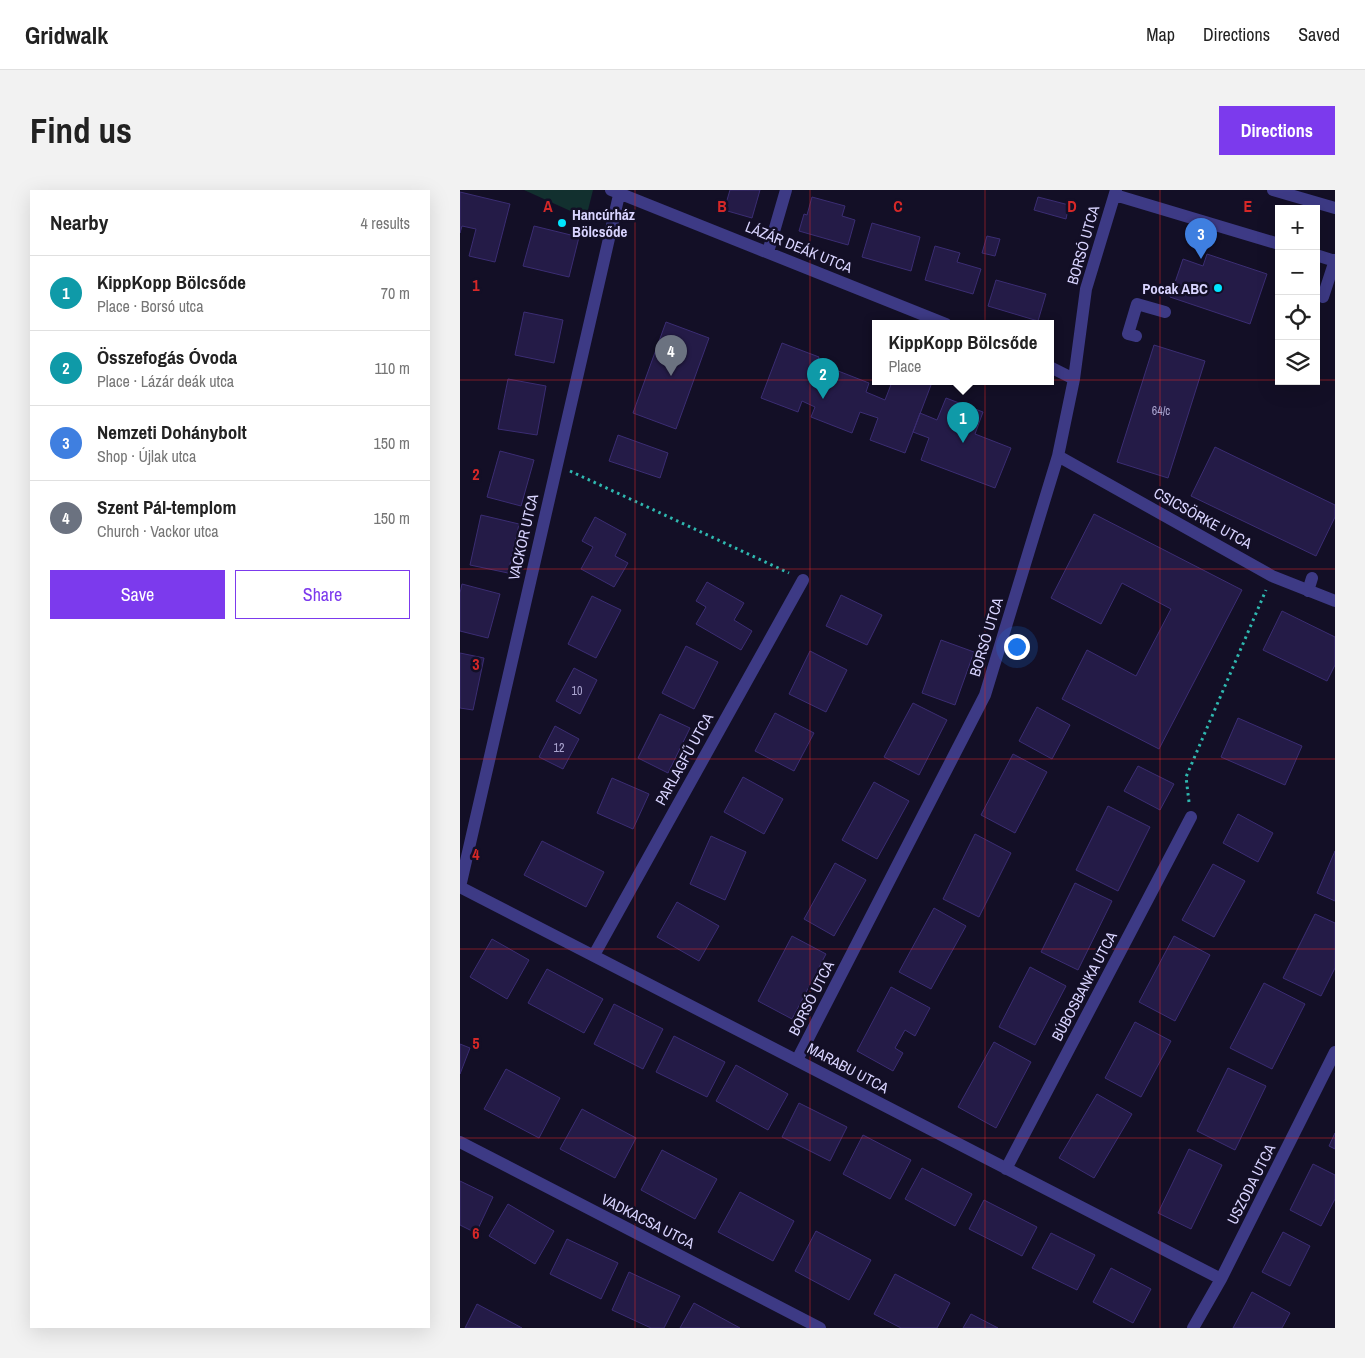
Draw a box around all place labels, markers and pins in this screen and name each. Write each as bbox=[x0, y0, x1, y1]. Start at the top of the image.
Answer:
place label: Hancúrház Bölcsőde bbox=[572, 204, 635, 242]
marker: Hancúrház Bölcsőde bbox=[556, 217, 568, 229]
pin: 3 bbox=[1185, 218, 1217, 259]
place label: Pocak ABC bbox=[1142, 278, 1208, 299]
marker: Pocak ABC bbox=[1212, 282, 1224, 294]
pin: 4 bbox=[655, 335, 687, 376]
pin: 2 bbox=[807, 358, 839, 399]
pin: 1 bbox=[947, 402, 979, 443]

